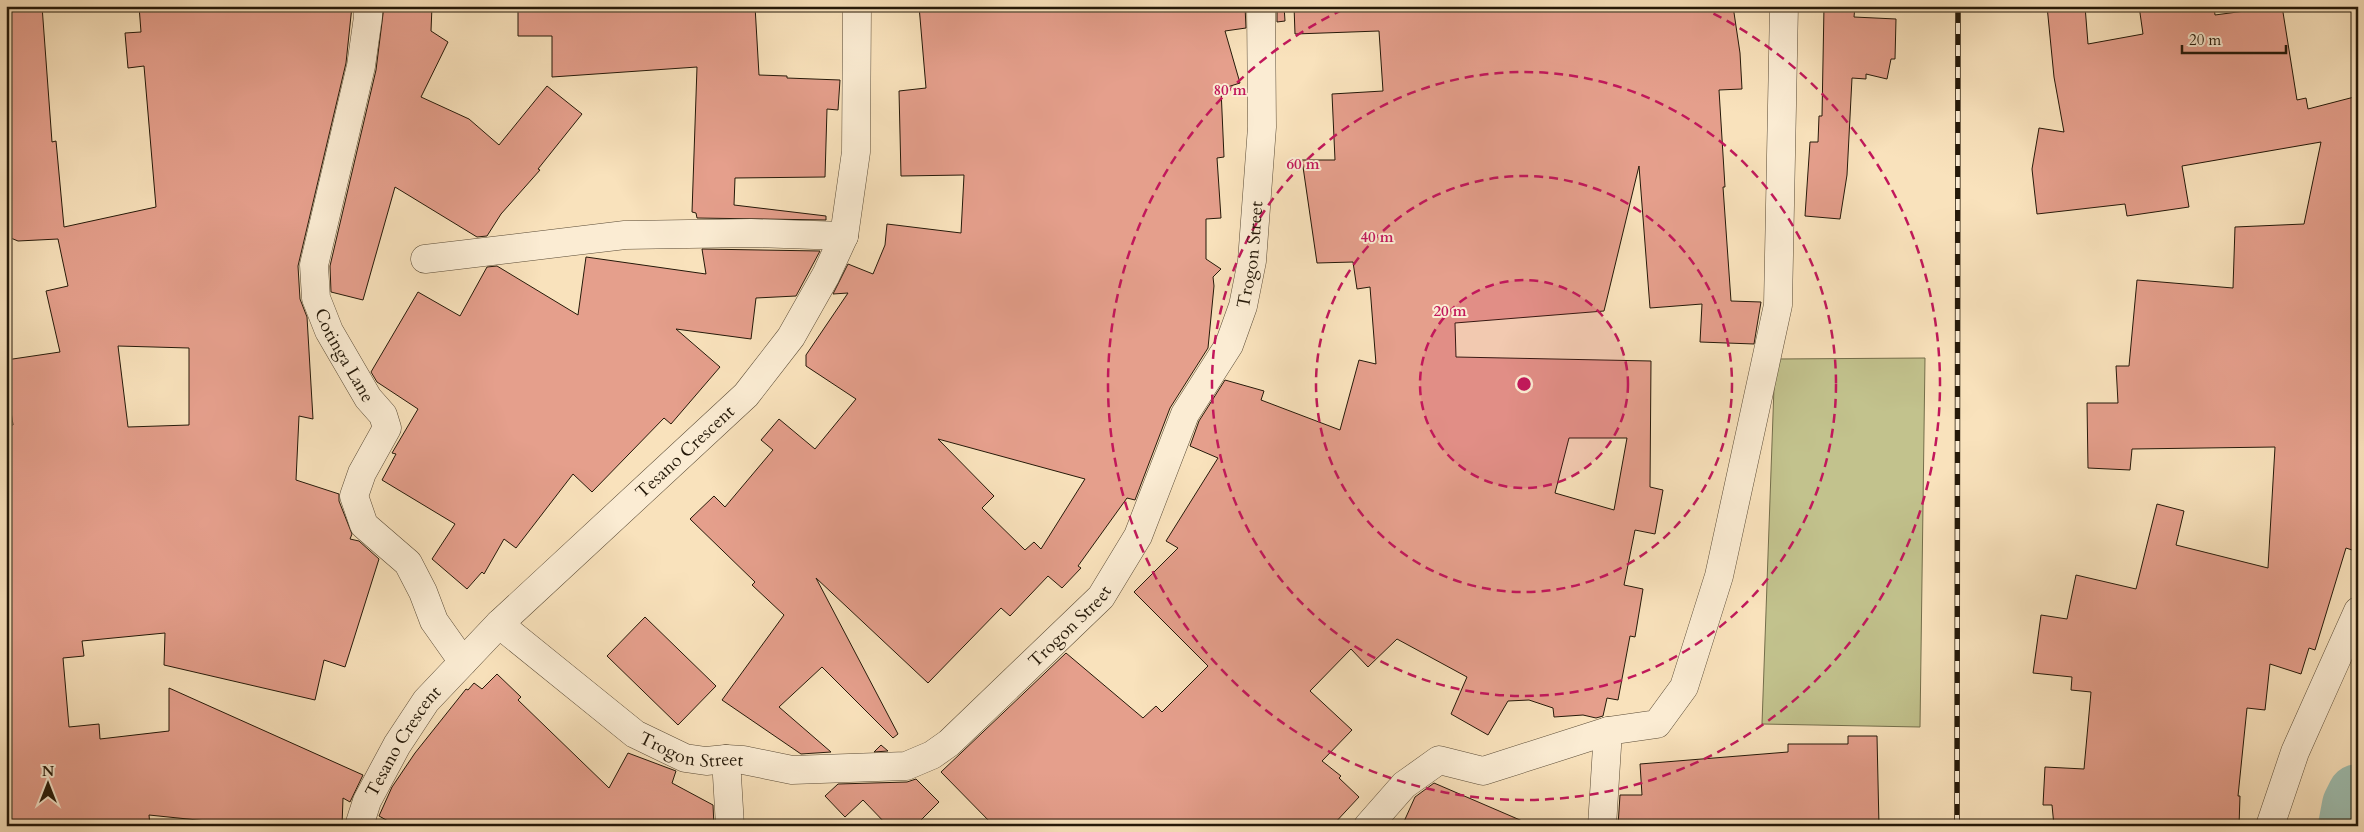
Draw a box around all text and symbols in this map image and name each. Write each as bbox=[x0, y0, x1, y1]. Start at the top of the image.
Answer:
scale bar bbox=[2182, 22, 2285, 54]
text: 20 m bbox=[2189, 30, 2221, 50]
text: 80 m bbox=[1213, 80, 1247, 100]
text: 60 m bbox=[1286, 154, 1320, 174]
street label: Trogon Street bbox=[1231, 200, 1269, 310]
text: 40 m bbox=[1360, 227, 1394, 247]
text: 20 m bbox=[1433, 301, 1467, 321]
street label: Cotinga Lane bbox=[308, 305, 380, 407]
centre of rings bbox=[1515, 375, 1533, 393]
street label: Tesano Crescent bbox=[630, 400, 740, 504]
street label: Trogon Street bbox=[1023, 581, 1118, 673]
street label: Tesano Crescent bbox=[359, 680, 447, 802]
street label: Trogon Street bbox=[635, 726, 744, 774]
north arrow bbox=[22, 760, 72, 810]
text: N bbox=[42, 762, 54, 781]

